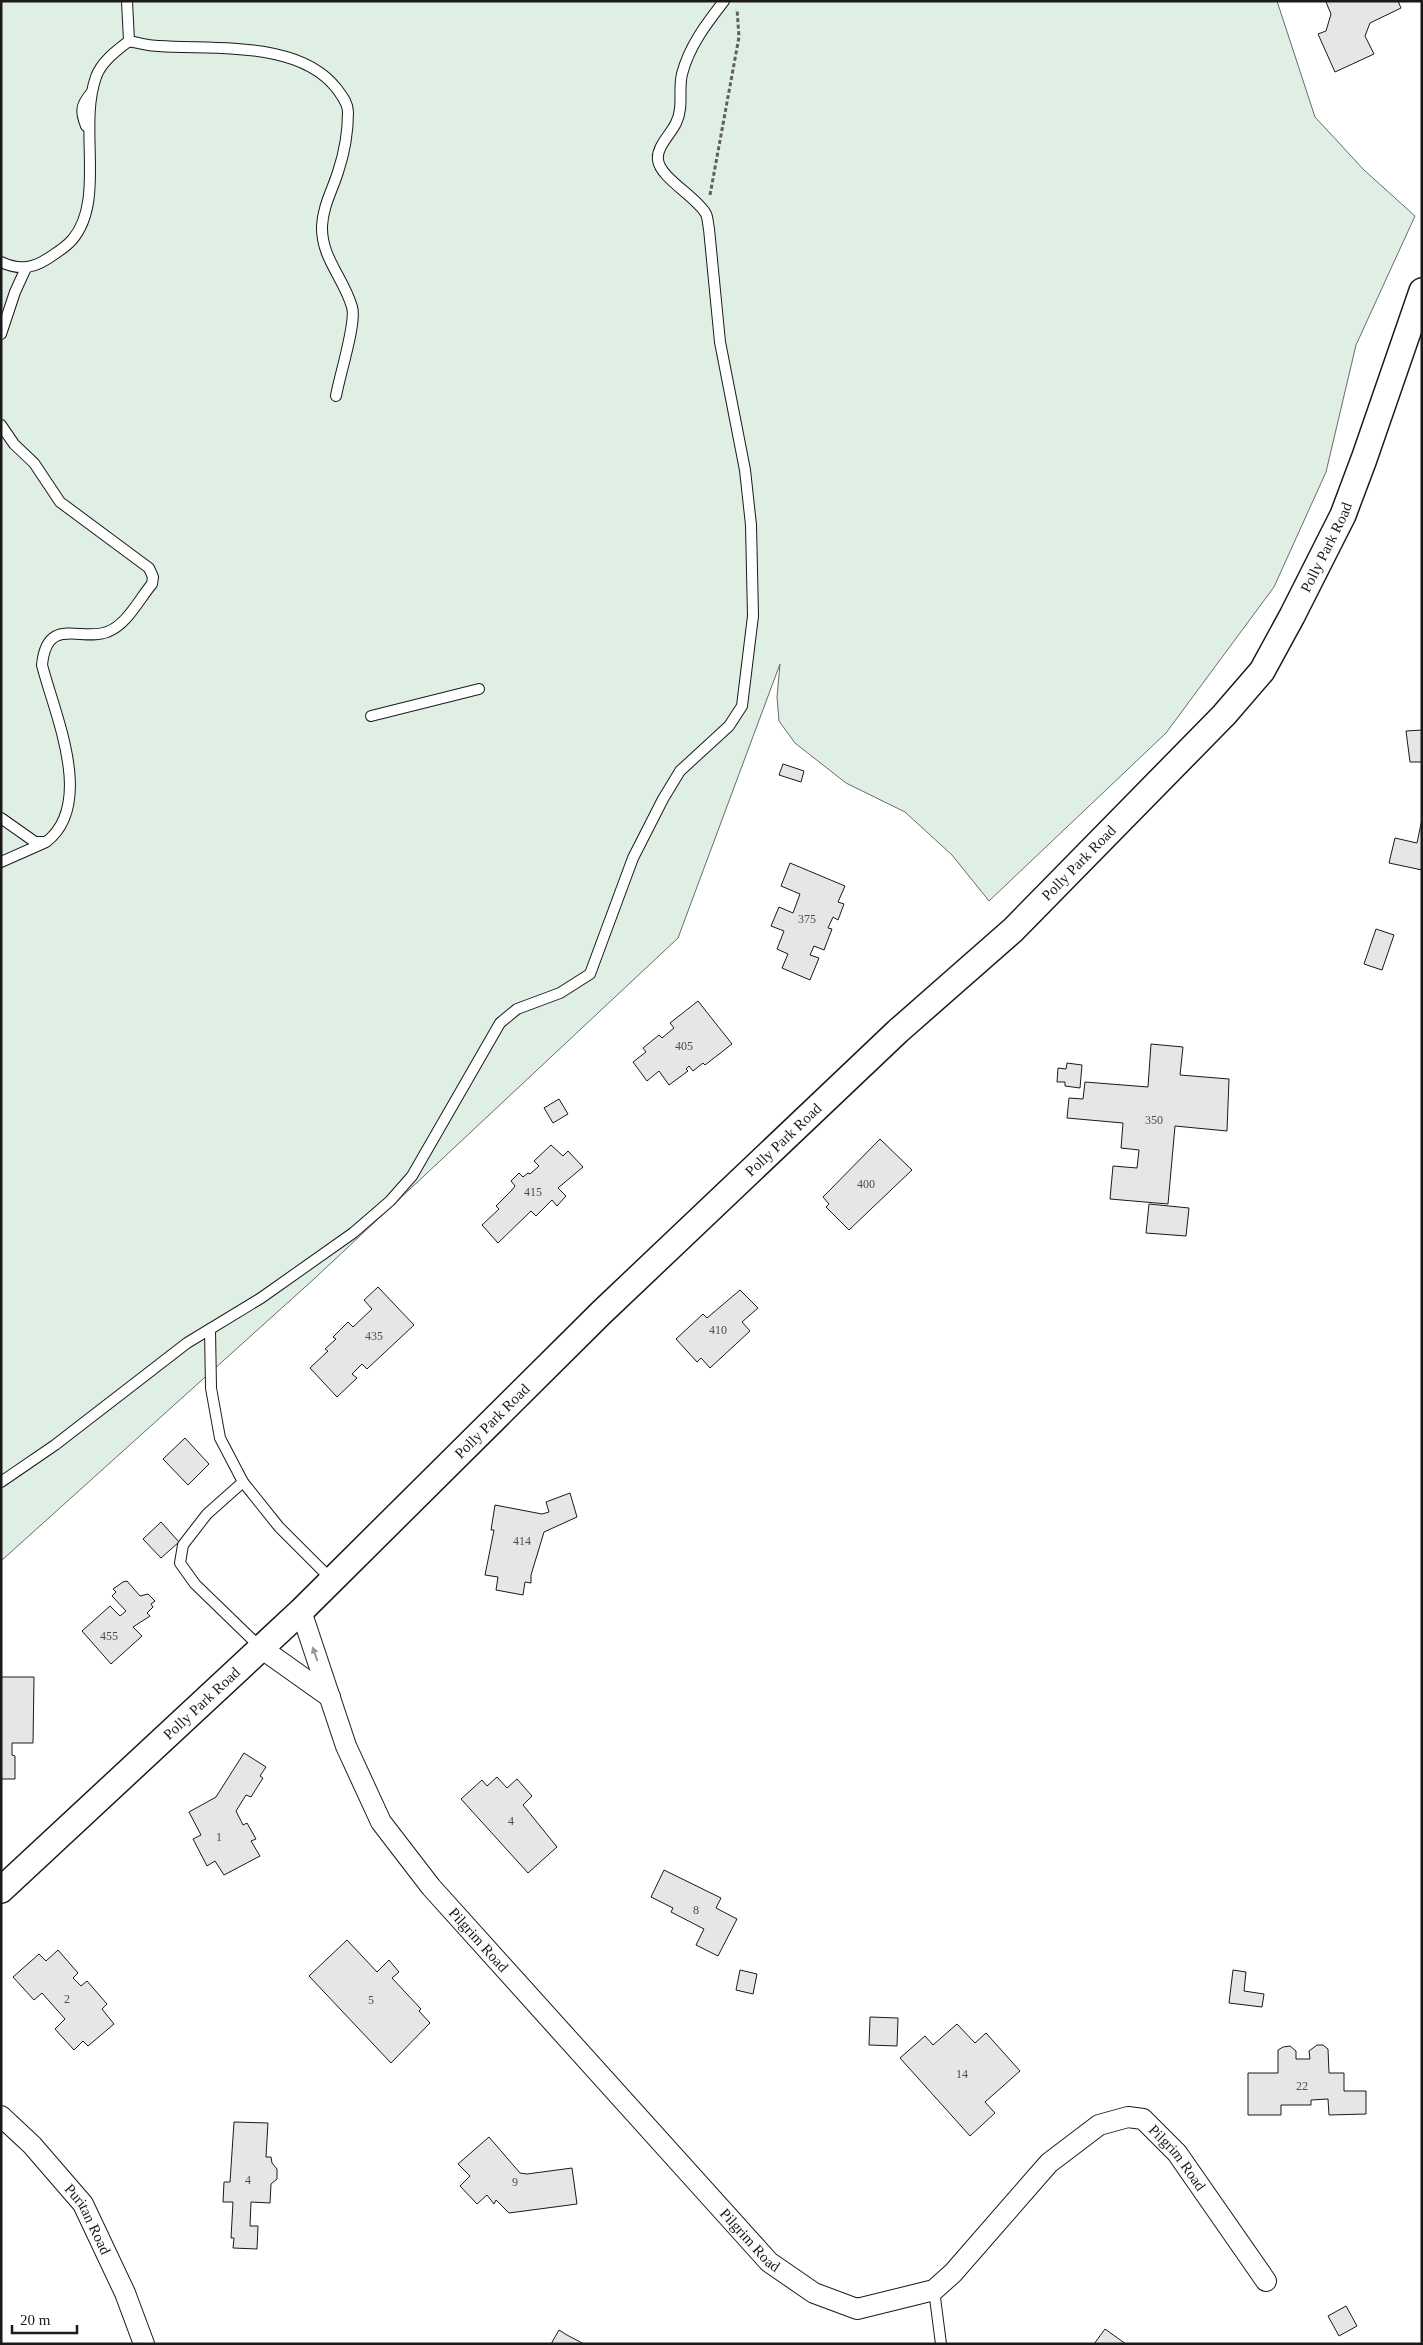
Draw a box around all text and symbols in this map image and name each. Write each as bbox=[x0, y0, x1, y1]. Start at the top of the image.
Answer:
street label: Polly Park Road bbox=[1297, 500, 1355, 595]
street label: Polly Park Road bbox=[1039, 822, 1119, 904]
house number: 375 bbox=[798, 912, 816, 926]
house number: 405 bbox=[675, 1039, 693, 1053]
street label: Polly Park Road bbox=[742, 1100, 825, 1180]
house number: 350 bbox=[1145, 1113, 1163, 1127]
house number: 400 bbox=[857, 1177, 875, 1191]
house number: 415 bbox=[524, 1185, 542, 1199]
house number: 410 bbox=[709, 1323, 727, 1337]
house number: 435 bbox=[365, 1329, 383, 1343]
street label: Polly Park Road bbox=[452, 1381, 533, 1462]
house number: 414 bbox=[513, 1534, 531, 1548]
house number: 455 bbox=[100, 1629, 118, 1643]
one-way arrow bbox=[311, 1646, 319, 1661]
street label: Polly Park Road bbox=[160, 1664, 243, 1743]
house number: 4 bbox=[508, 1814, 514, 1828]
house number: 1 bbox=[216, 1830, 222, 1844]
house number: 8 bbox=[693, 1903, 699, 1917]
street label: Pilgrim Road bbox=[446, 1905, 512, 1975]
house number: 2 bbox=[64, 1992, 70, 2006]
house number: 5 bbox=[368, 1993, 374, 2007]
house number: 14 bbox=[956, 2067, 968, 2081]
house number: 22 bbox=[1296, 2079, 1308, 2093]
street label: Pilgrim Road bbox=[1146, 2122, 1209, 2194]
house number: 4 bbox=[245, 2173, 251, 2187]
house number: 9 bbox=[512, 2175, 518, 2189]
street label: Puritan Road bbox=[61, 2181, 114, 2258]
street label: Pilgrim Road bbox=[717, 2205, 783, 2275]
scale bar bbox=[12, 2302, 78, 2334]
text: 20 m bbox=[20, 2312, 51, 2328]

